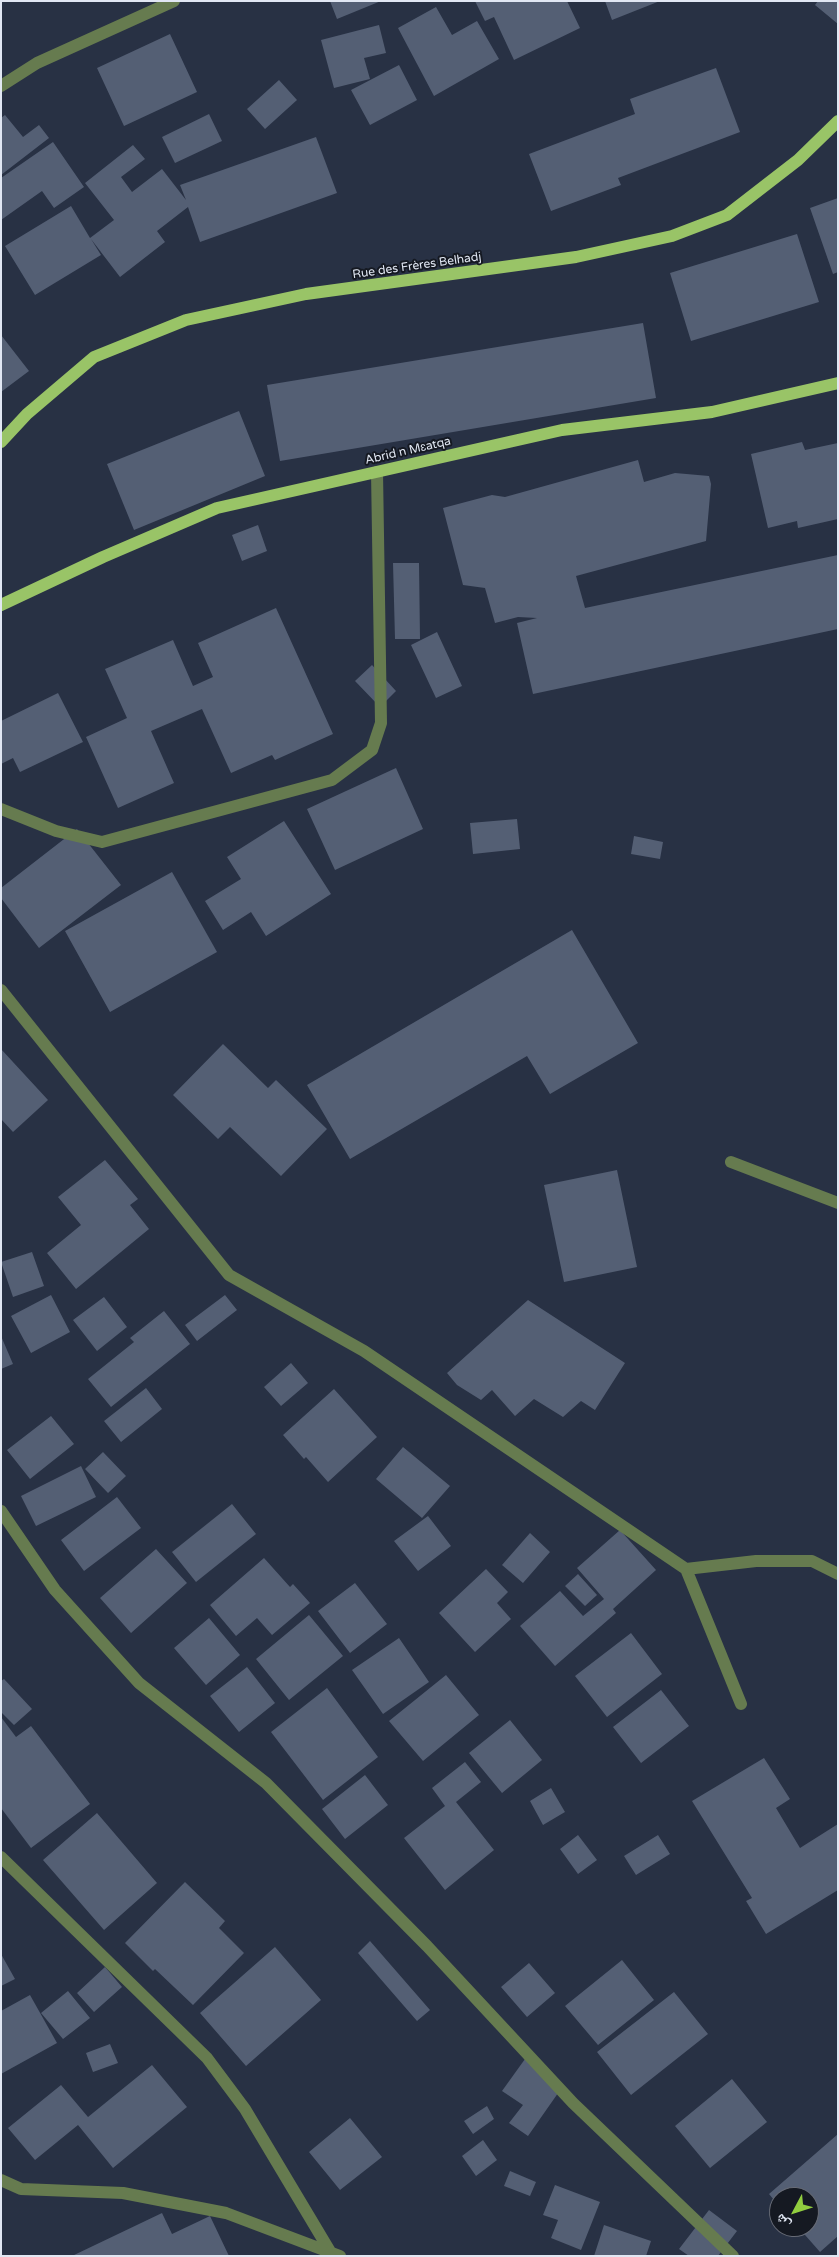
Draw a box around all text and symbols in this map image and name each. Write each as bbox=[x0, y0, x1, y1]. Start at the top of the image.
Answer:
street label: Rue des Frères Belhadj bbox=[352, 250, 482, 282]
street label: Abrid n Mɛatqa bbox=[364, 434, 452, 468]
north arrow bbox=[769, 2187, 819, 2237]
text: ش bbox=[772, 2210, 794, 2232]

